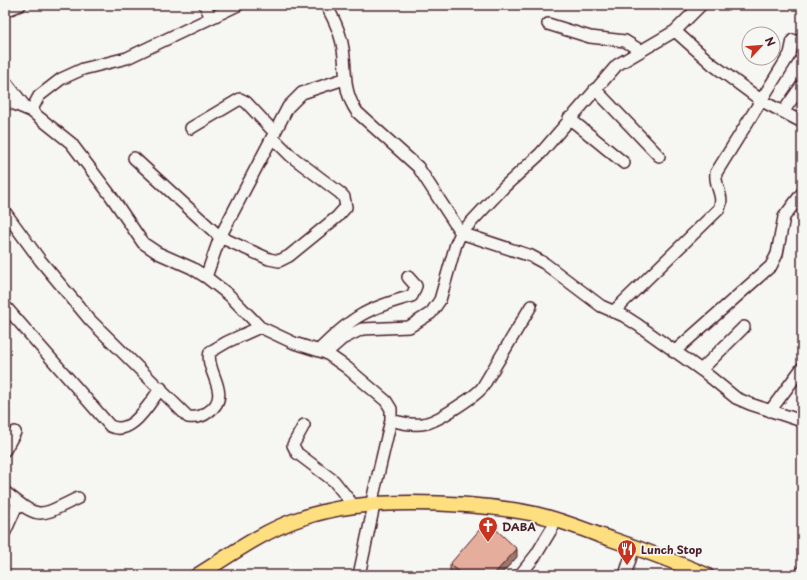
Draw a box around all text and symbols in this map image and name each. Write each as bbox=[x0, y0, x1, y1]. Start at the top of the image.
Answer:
north arrow bbox=[741, 26, 781, 66]
text: N bbox=[761, 34, 780, 49]
church icon: DABA bbox=[477, 515, 499, 543]
place label: DABA bbox=[502, 518, 536, 535]
restaurant icon: Lunch Stop bbox=[616, 538, 638, 566]
place label: Lunch Stop bbox=[641, 541, 702, 558]

